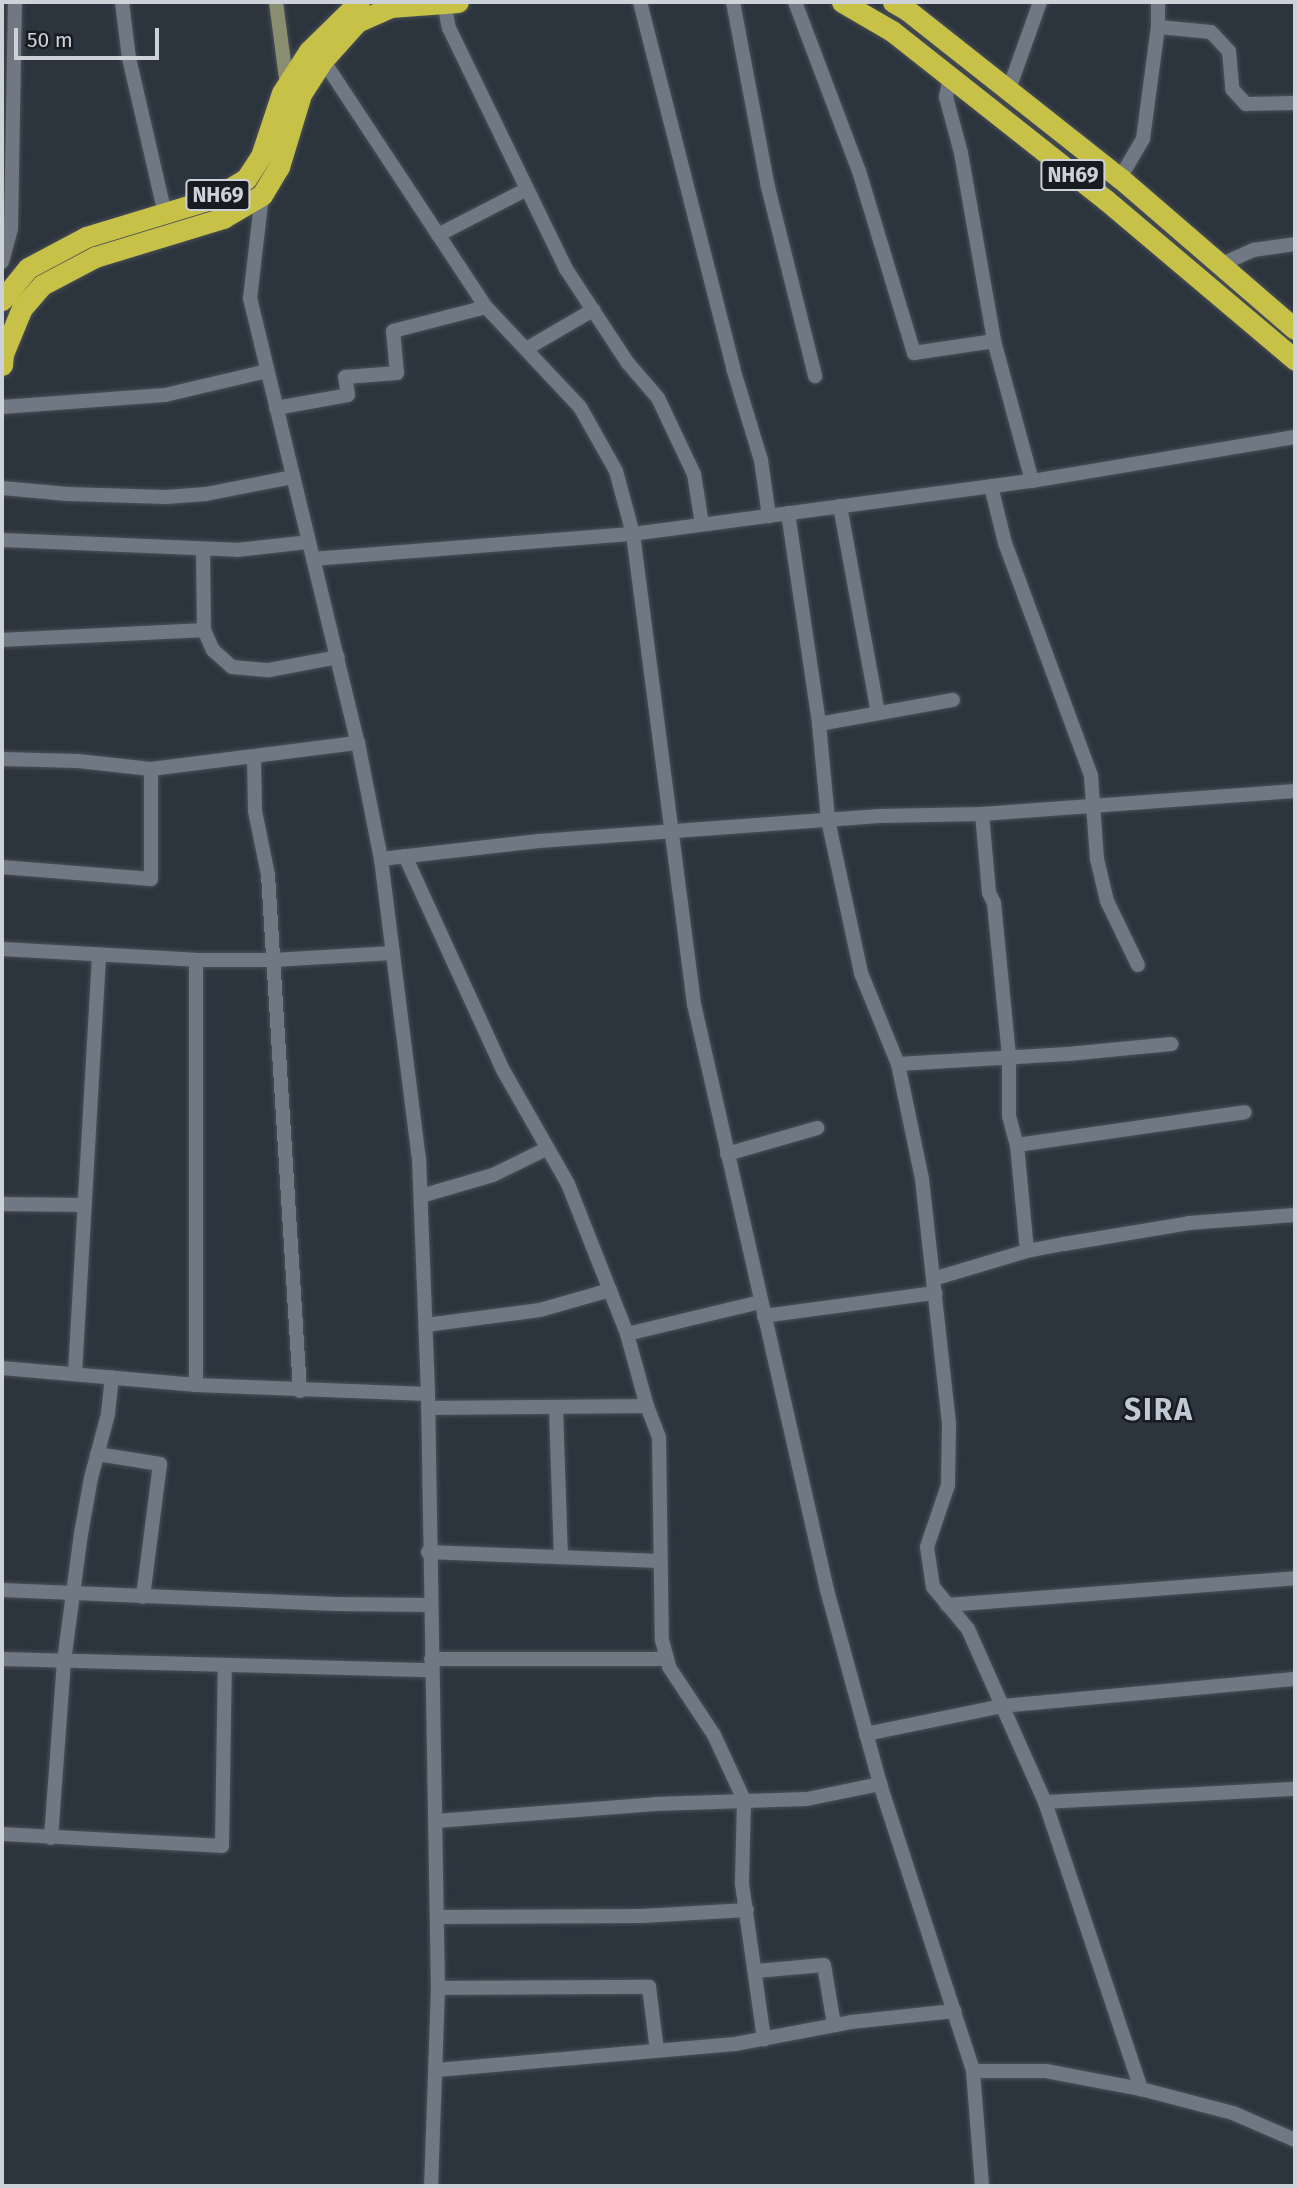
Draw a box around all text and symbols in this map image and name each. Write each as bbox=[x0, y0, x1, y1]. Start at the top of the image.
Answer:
scale bar bbox=[18, 14, 163, 58]
text: 50 m bbox=[27, 27, 73, 53]
road number: NH69 bbox=[1040, 158, 1106, 192]
road number: NH69 bbox=[185, 178, 251, 212]
district label: SIRA bbox=[1124, 1392, 1194, 1428]

